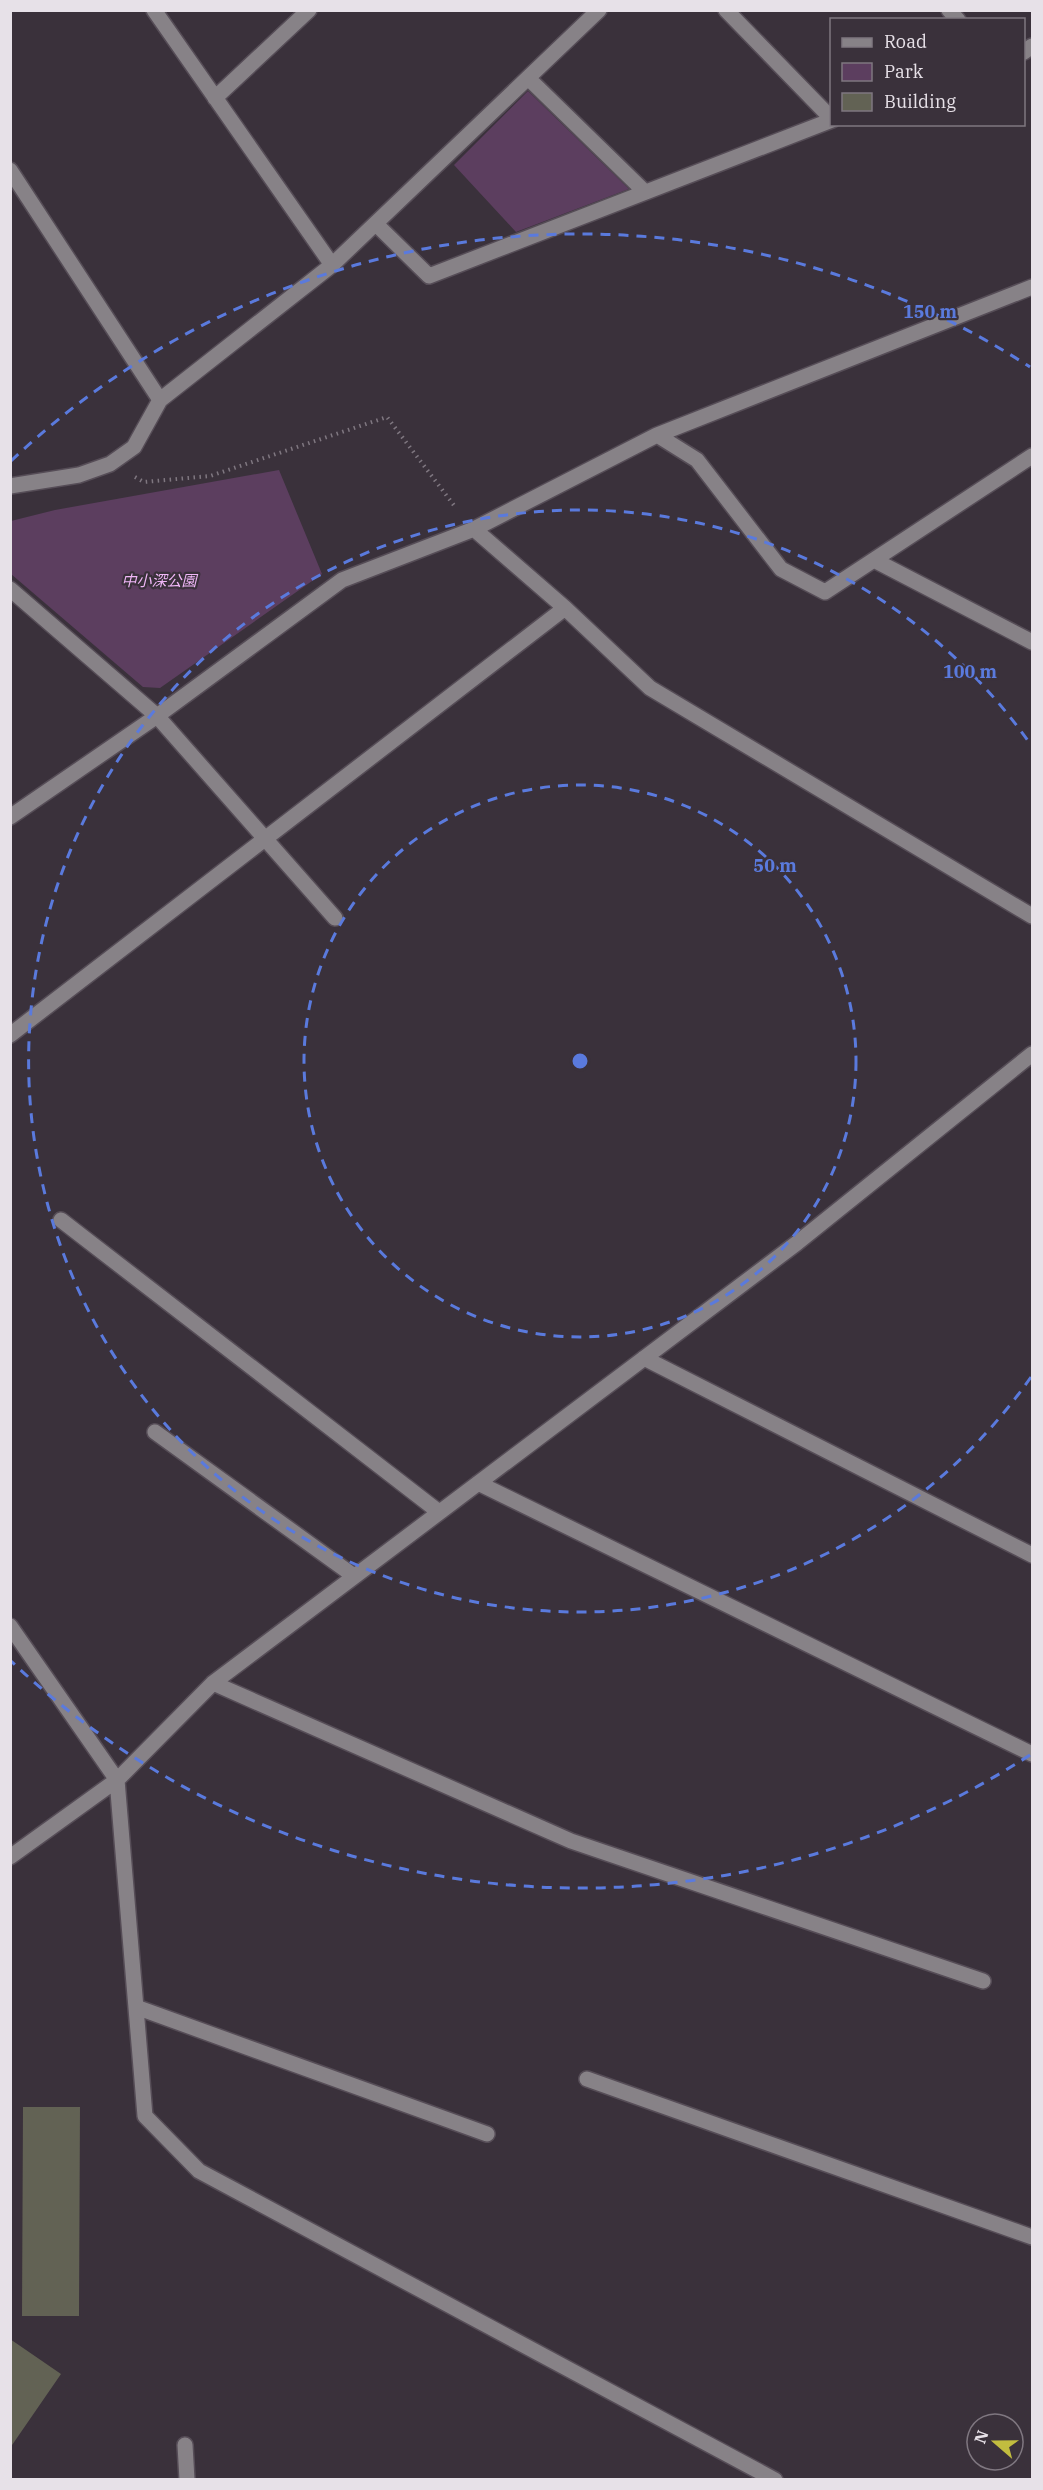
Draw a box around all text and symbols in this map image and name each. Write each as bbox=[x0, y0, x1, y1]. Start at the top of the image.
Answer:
legend bbox=[830, 18, 1025, 126]
text: Road bbox=[884, 30, 927, 53]
text: Park bbox=[884, 60, 924, 83]
text: Building bbox=[884, 90, 956, 113]
text: 150 m bbox=[903, 300, 958, 323]
park label: 中小深公園 bbox=[121, 571, 198, 590]
text: 100 m bbox=[943, 660, 998, 683]
text: 50 m bbox=[753, 854, 797, 877]
centre of rings bbox=[570, 1051, 590, 1071]
north arrow bbox=[965, 2412, 1025, 2472]
text: N bbox=[969, 2428, 992, 2446]

